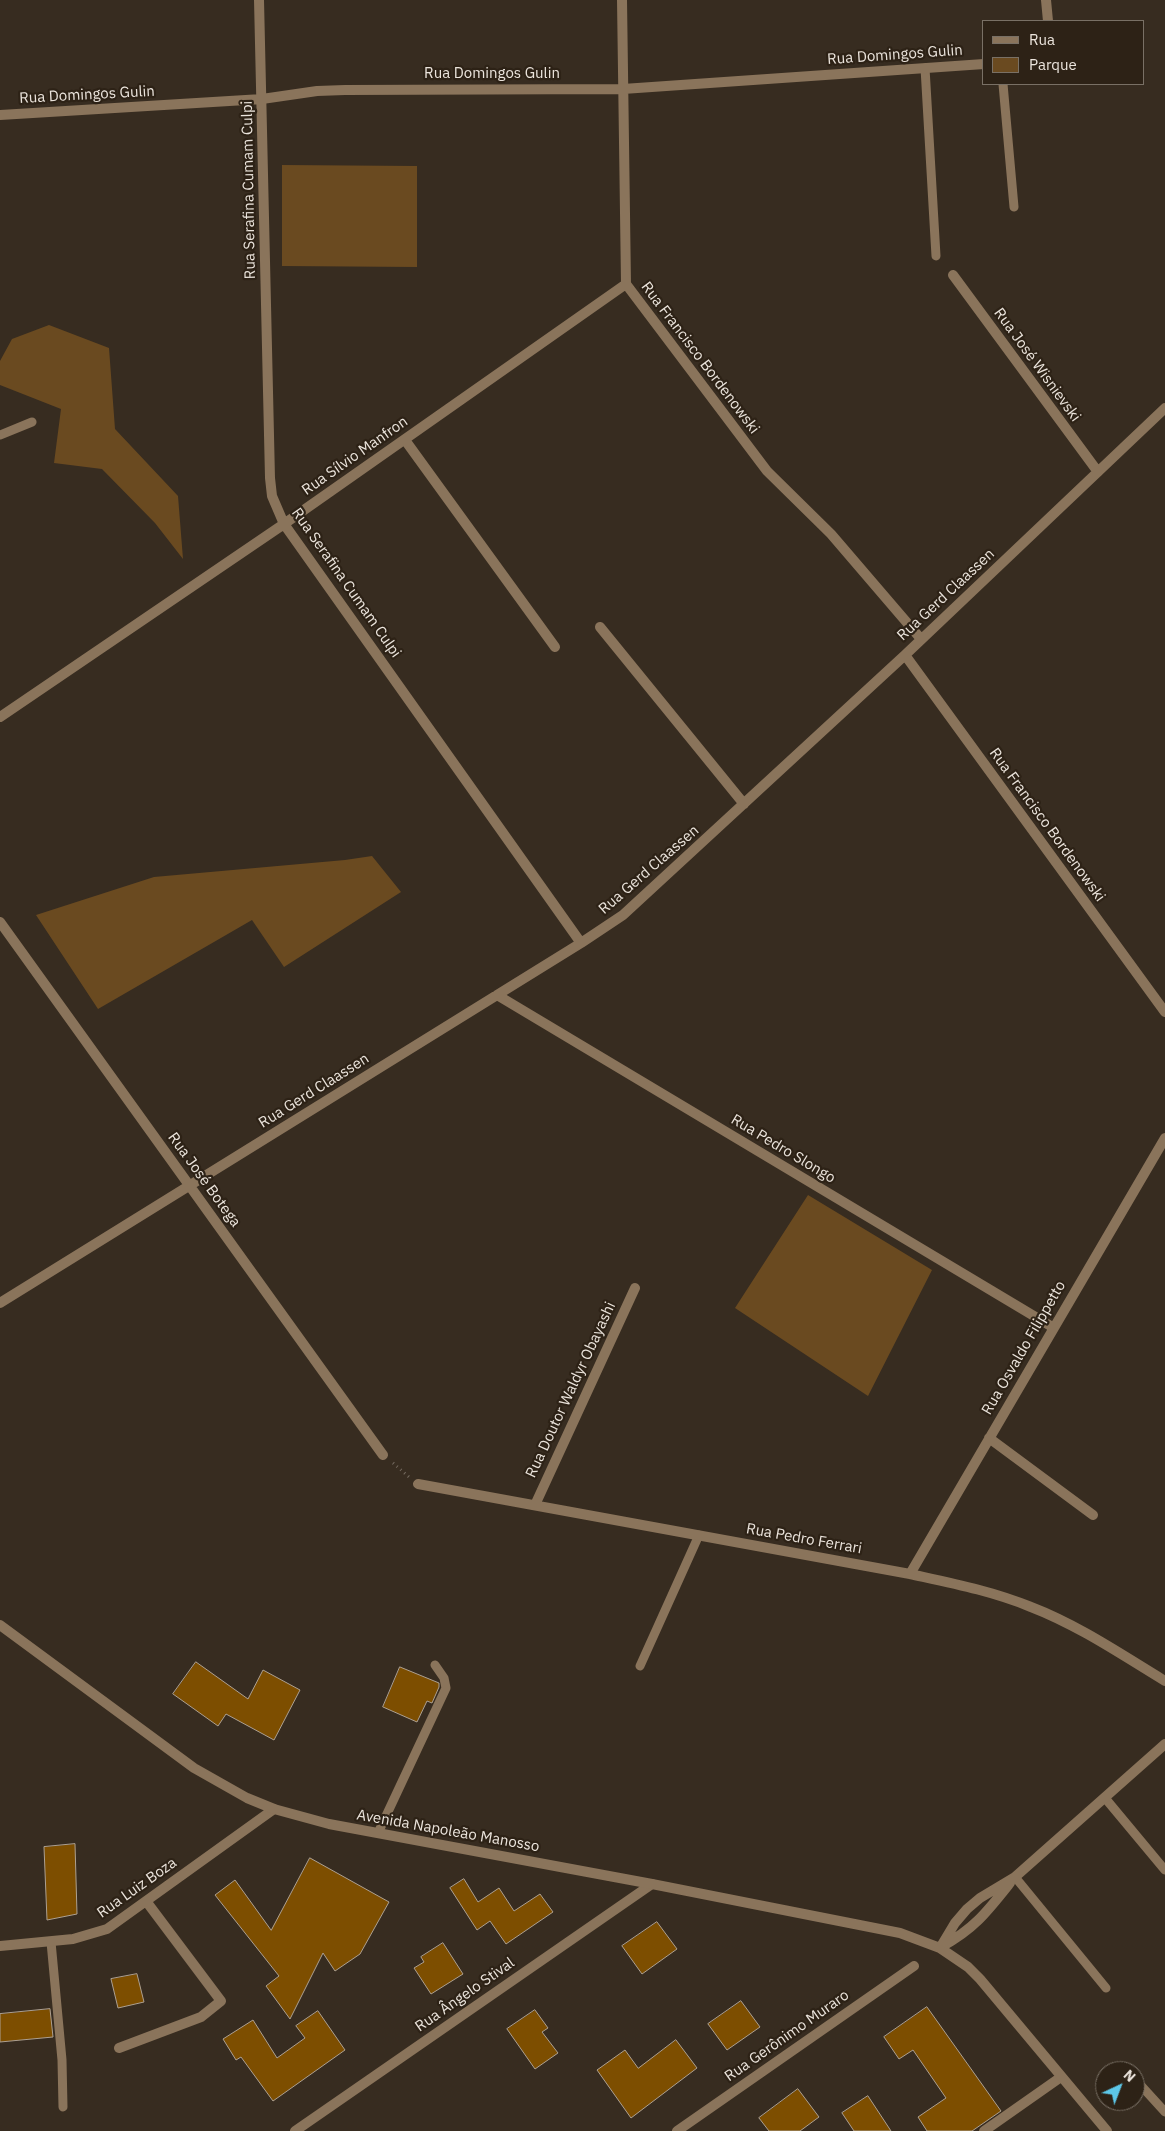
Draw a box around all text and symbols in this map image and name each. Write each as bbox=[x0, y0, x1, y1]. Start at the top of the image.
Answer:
legend bbox=[982, 20, 1145, 85]
text: Rua bbox=[1029, 30, 1055, 49]
street label: Rua Domingos Gulin bbox=[827, 41, 963, 69]
text: Parque bbox=[1029, 55, 1077, 74]
street label: Rua Domingos Gulin bbox=[424, 65, 560, 83]
street label: Rua Domingos Gulin bbox=[19, 82, 155, 108]
street label: Rua Serafina Cumam Culpi bbox=[238, 101, 260, 279]
street label: Rua Francisco Bordenowski bbox=[637, 278, 763, 438]
street label: Rua José Wisnievski bbox=[990, 305, 1084, 425]
street label: Rua Sílvio Manfron bbox=[299, 413, 411, 499]
street label: Rua Serafina Cumam Culpi bbox=[287, 505, 405, 661]
street label: Rua Gerd Claassen bbox=[894, 545, 998, 645]
street label: Rua Francisco Bordenowski bbox=[985, 745, 1109, 905]
street label: Rua Gerd Claassen bbox=[595, 822, 703, 918]
street label: Rua Gerd Claassen bbox=[256, 1050, 372, 1132]
street label: Rua Pedro Slongo bbox=[727, 1111, 839, 1187]
street label: Rua José Botega bbox=[164, 1129, 244, 1231]
street label: Rua Osvaldo Filippetto bbox=[978, 1278, 1070, 1418]
street label: Rua Doutor Waldyr Obayashi bbox=[522, 1299, 620, 1481]
street label: Rua Pedro Ferrari bbox=[745, 1520, 863, 1558]
street label: Avenida Napoleão Manosso bbox=[355, 1806, 541, 1856]
street label: Rua Luiz Boza bbox=[94, 1854, 180, 1922]
street label: Rua Ângelo Stival bbox=[412, 1954, 518, 2036]
street label: Rua Gerônimo Muraro bbox=[721, 1986, 853, 2086]
north arrow bbox=[1095, 2061, 1145, 2111]
text: N bbox=[1120, 2066, 1139, 2086]

